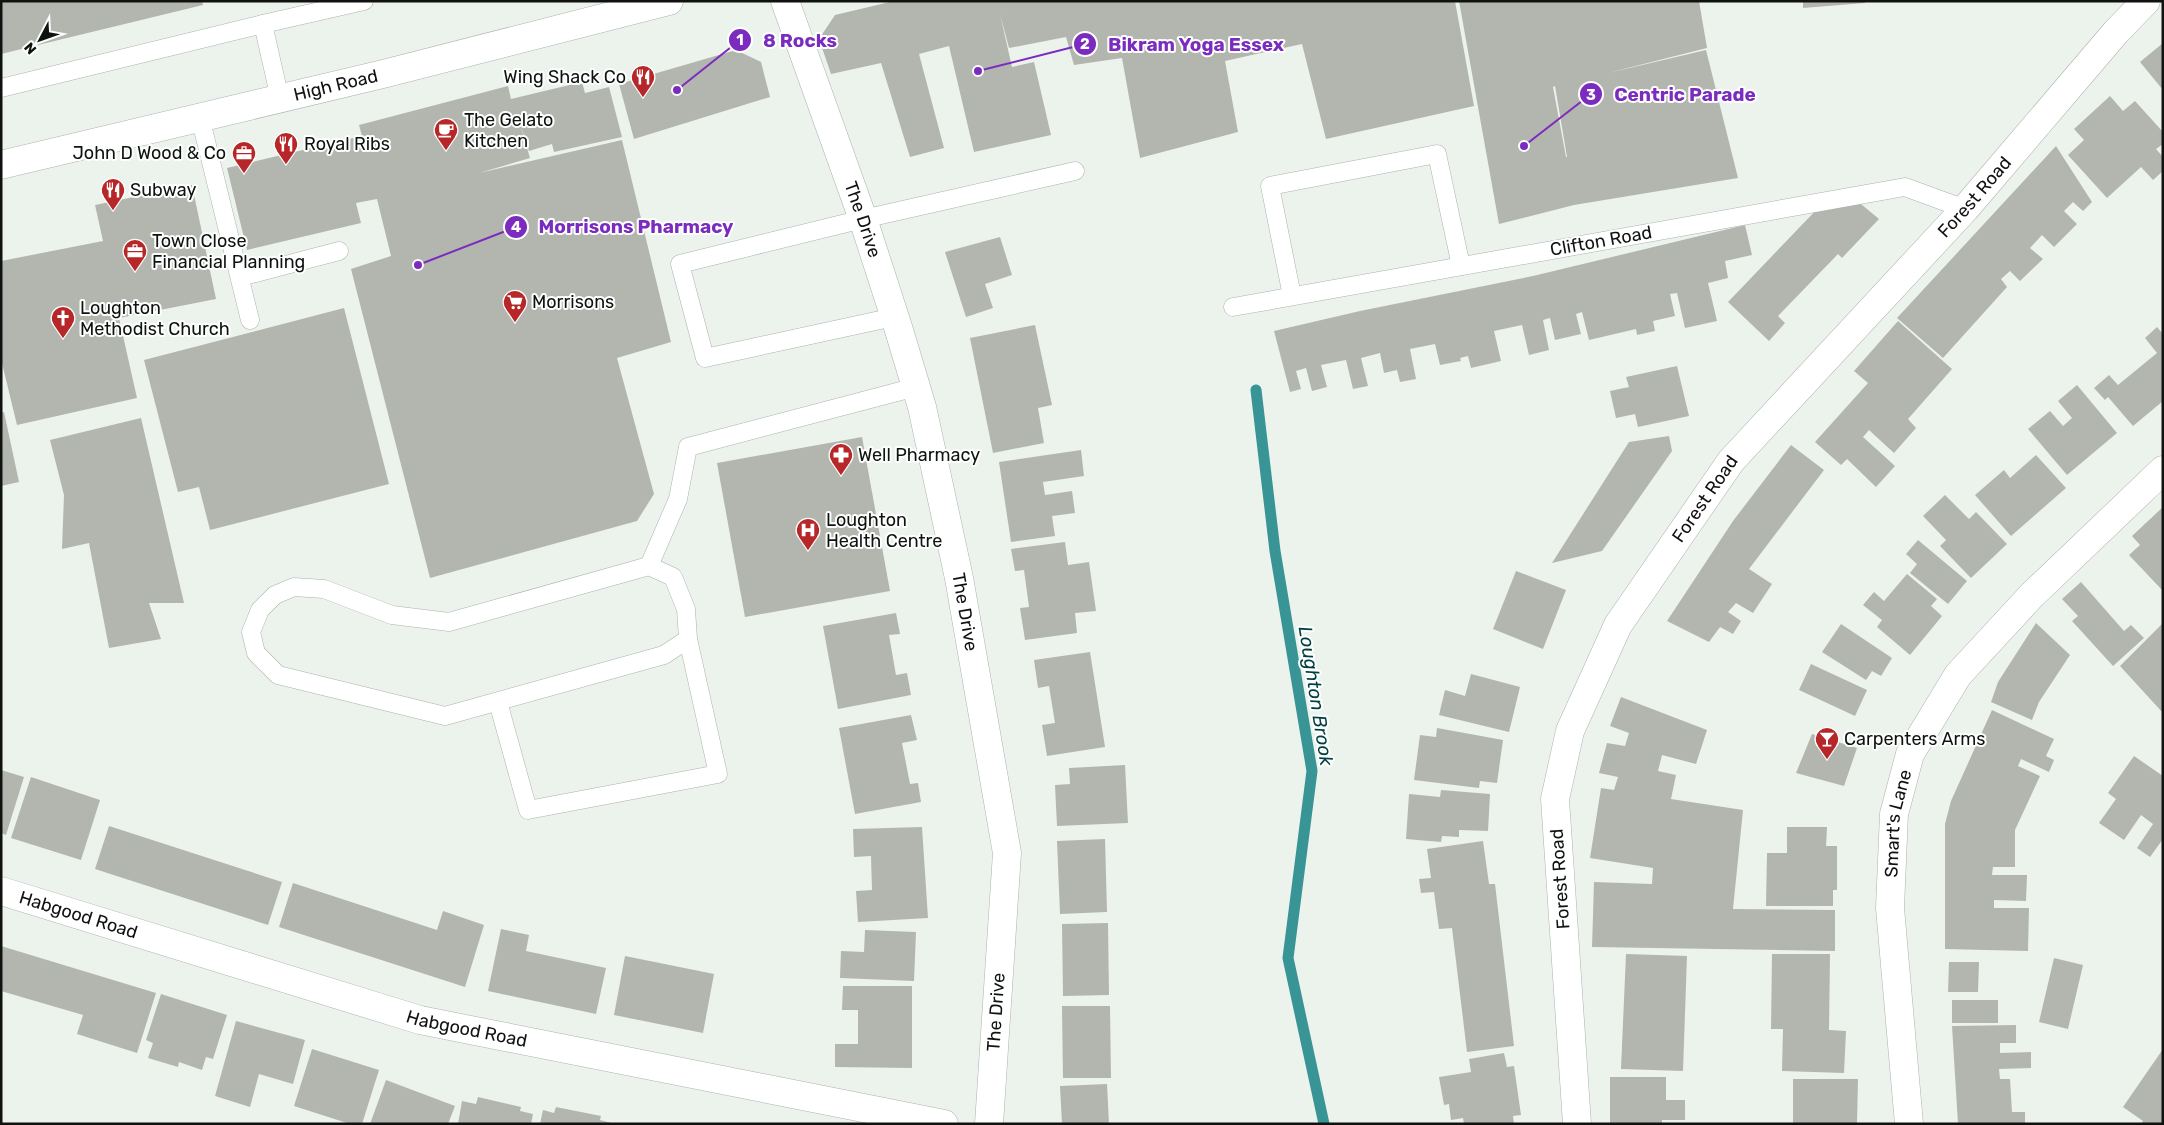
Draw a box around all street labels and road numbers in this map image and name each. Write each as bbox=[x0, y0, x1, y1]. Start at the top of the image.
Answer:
street label: High Road bbox=[291, 65, 380, 106]
street label: Forest Road bbox=[1933, 152, 2016, 242]
street label: The Drive bbox=[840, 179, 886, 260]
street label: Clifton Road bbox=[1548, 221, 1654, 261]
street label: Forest Road bbox=[1667, 451, 1743, 547]
street label: The Drive bbox=[947, 571, 983, 653]
street label: Smart's Lane bbox=[1880, 767, 1916, 878]
street label: Forest Road bbox=[1546, 828, 1574, 930]
street label: Habgood Road bbox=[17, 886, 140, 943]
street label: The Drive bbox=[982, 972, 1010, 1052]
street label: Habgood Road bbox=[404, 1005, 529, 1052]

